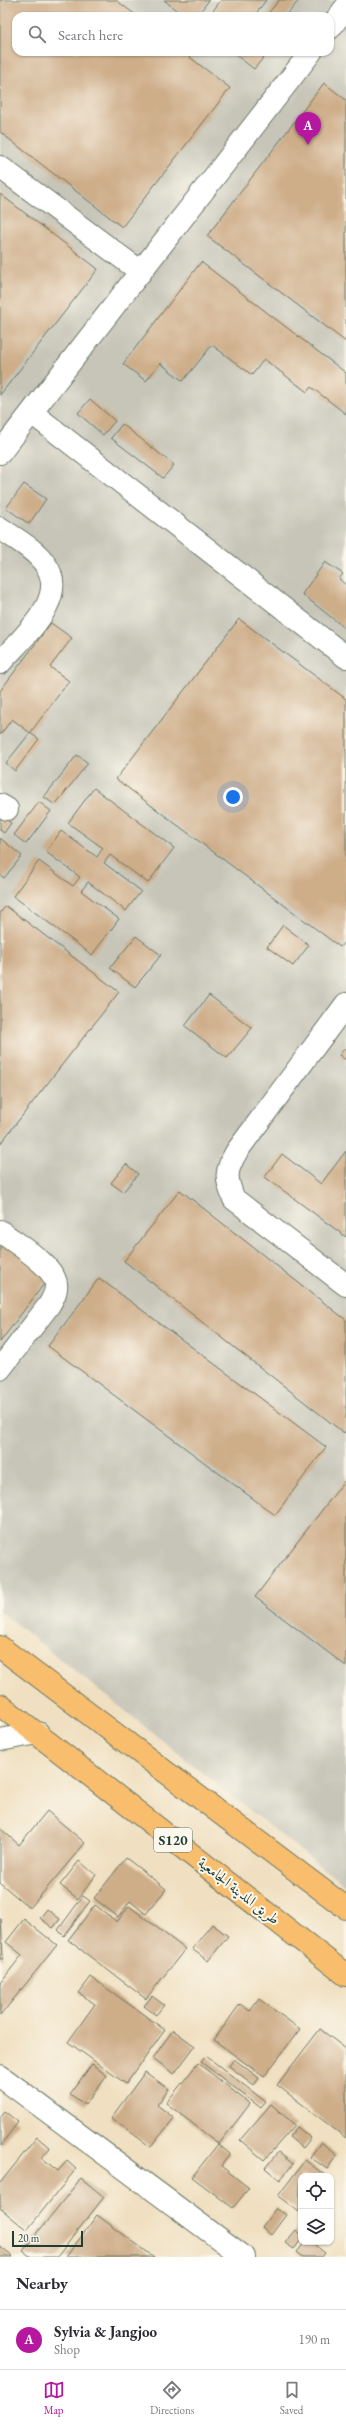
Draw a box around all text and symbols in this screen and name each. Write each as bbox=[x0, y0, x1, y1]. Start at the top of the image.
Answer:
search box bbox=[12, 12, 334, 56]
icon: search bbox=[26, 23, 48, 45]
text: Search here bbox=[58, 25, 123, 44]
pin: A bbox=[295, 112, 321, 145]
your location bbox=[223, 787, 243, 807]
road number: S120 bbox=[154, 1828, 192, 1852]
street label: طريق المدينة الجامعية bbox=[194, 1853, 284, 1929]
map controls bbox=[298, 2173, 334, 2245]
button: locate bbox=[298, 2173, 334, 2209]
button: layers bbox=[298, 2209, 334, 2245]
scale bar bbox=[12, 2229, 83, 2248]
text: 20 m bbox=[18, 2231, 39, 2245]
text: Nearby bbox=[16, 2272, 68, 2294]
text: Sylvia & Jangjoo bbox=[54, 2322, 157, 2341]
text: A bbox=[24, 2331, 34, 2348]
text: 190 m bbox=[299, 2331, 330, 2348]
text: Shop bbox=[54, 2341, 80, 2358]
tab: Map bbox=[43, 2379, 65, 2417]
tab: Directions bbox=[150, 2379, 194, 2417]
tab: Saved bbox=[280, 2379, 303, 2417]

